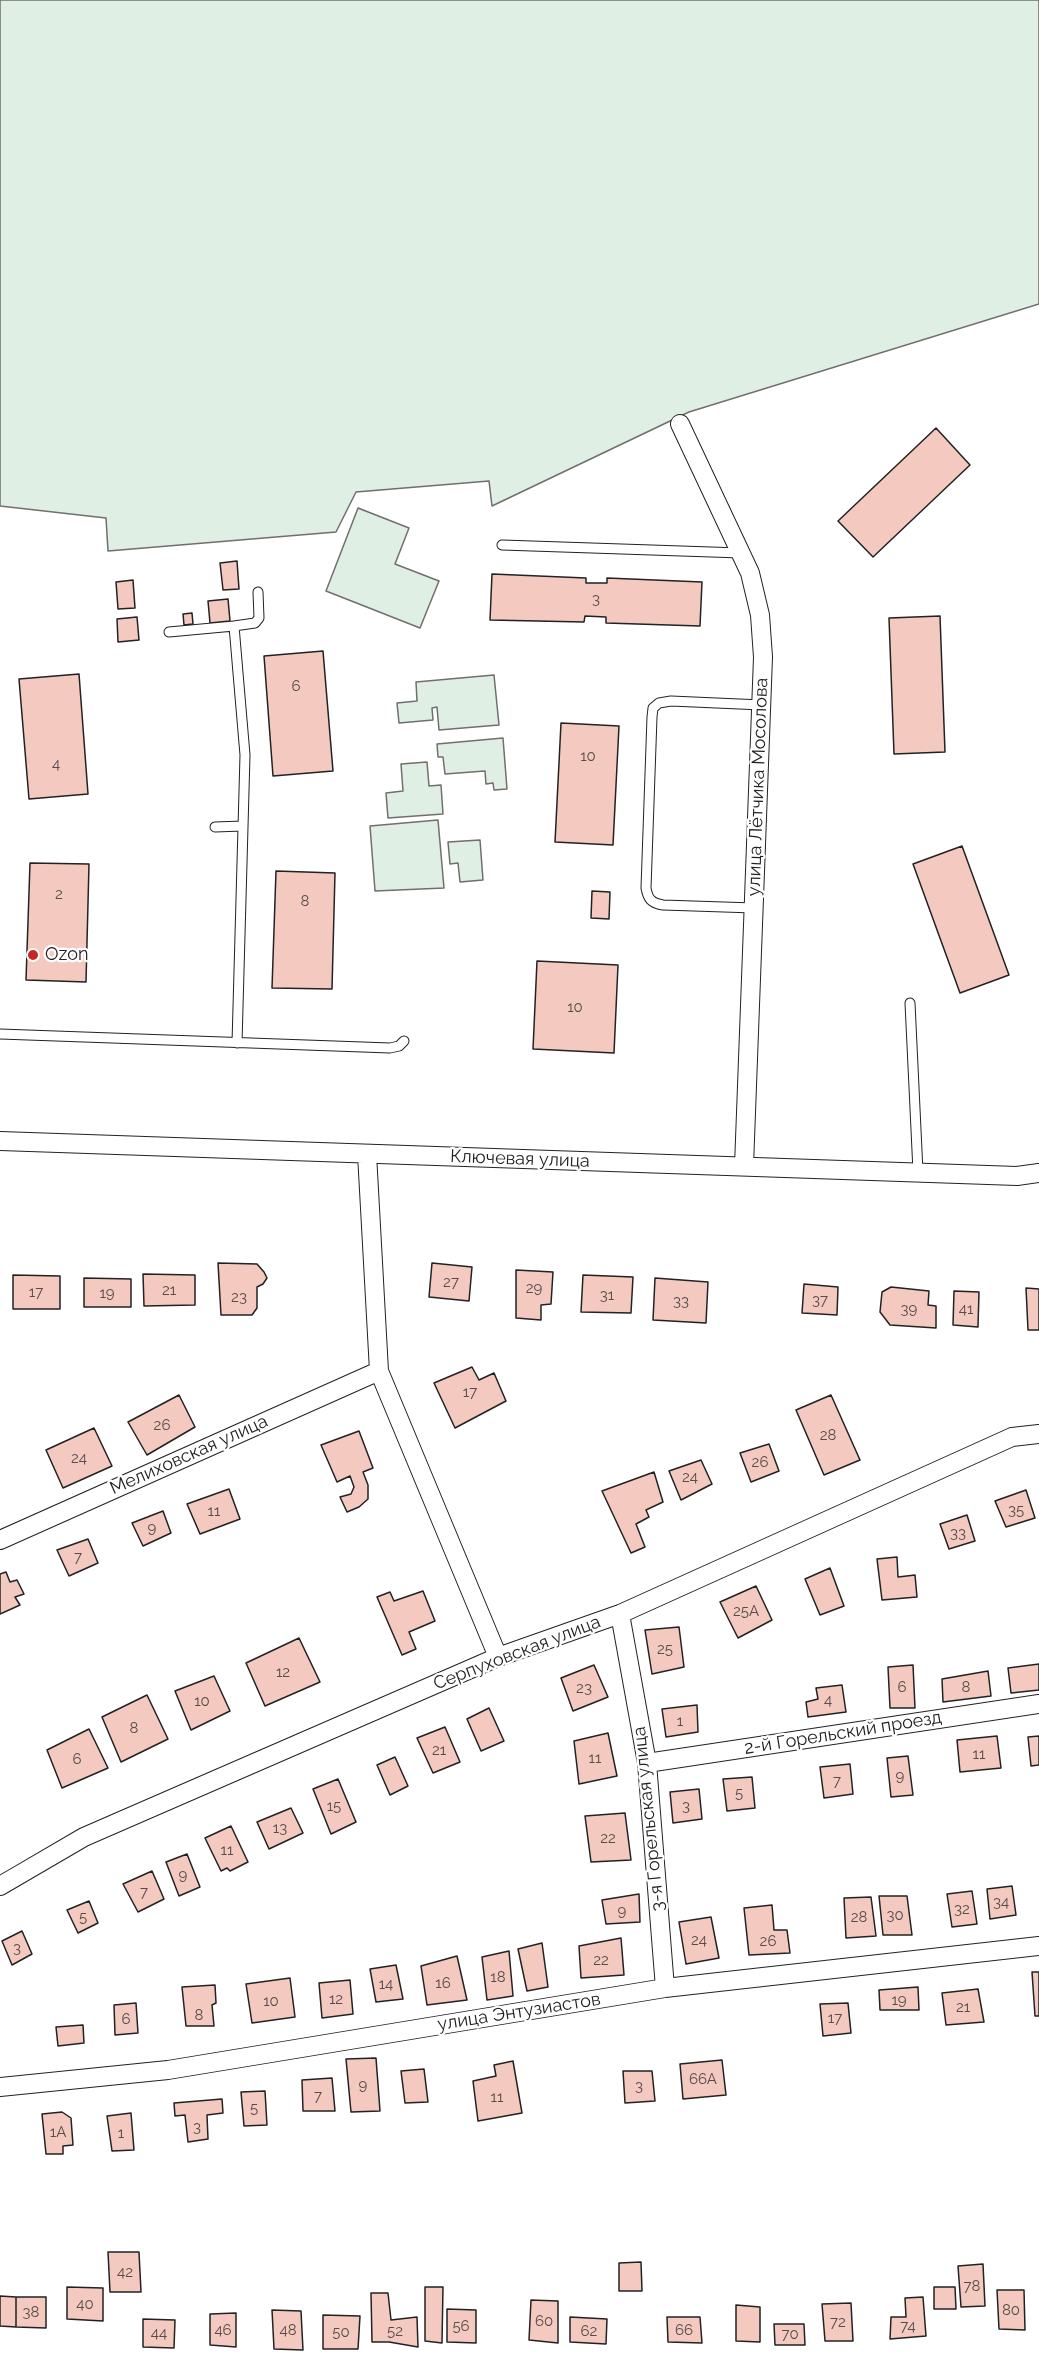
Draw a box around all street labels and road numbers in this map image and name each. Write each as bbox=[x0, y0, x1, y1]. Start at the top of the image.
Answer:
street label: улица Лётчика Мосолова bbox=[743, 677, 773, 897]
street label: Ключевая улица bbox=[450, 1146, 590, 1172]
street label: Мелиховская улица bbox=[107, 1410, 271, 1500]
street label: Серпуховская улица bbox=[430, 1611, 604, 1695]
street label: 2-й Горельский проезд bbox=[743, 1707, 943, 1759]
street label: 3-я Горельская улица bbox=[629, 1726, 669, 1912]
street label: улица Энтузиастов bbox=[436, 1988, 602, 2036]

